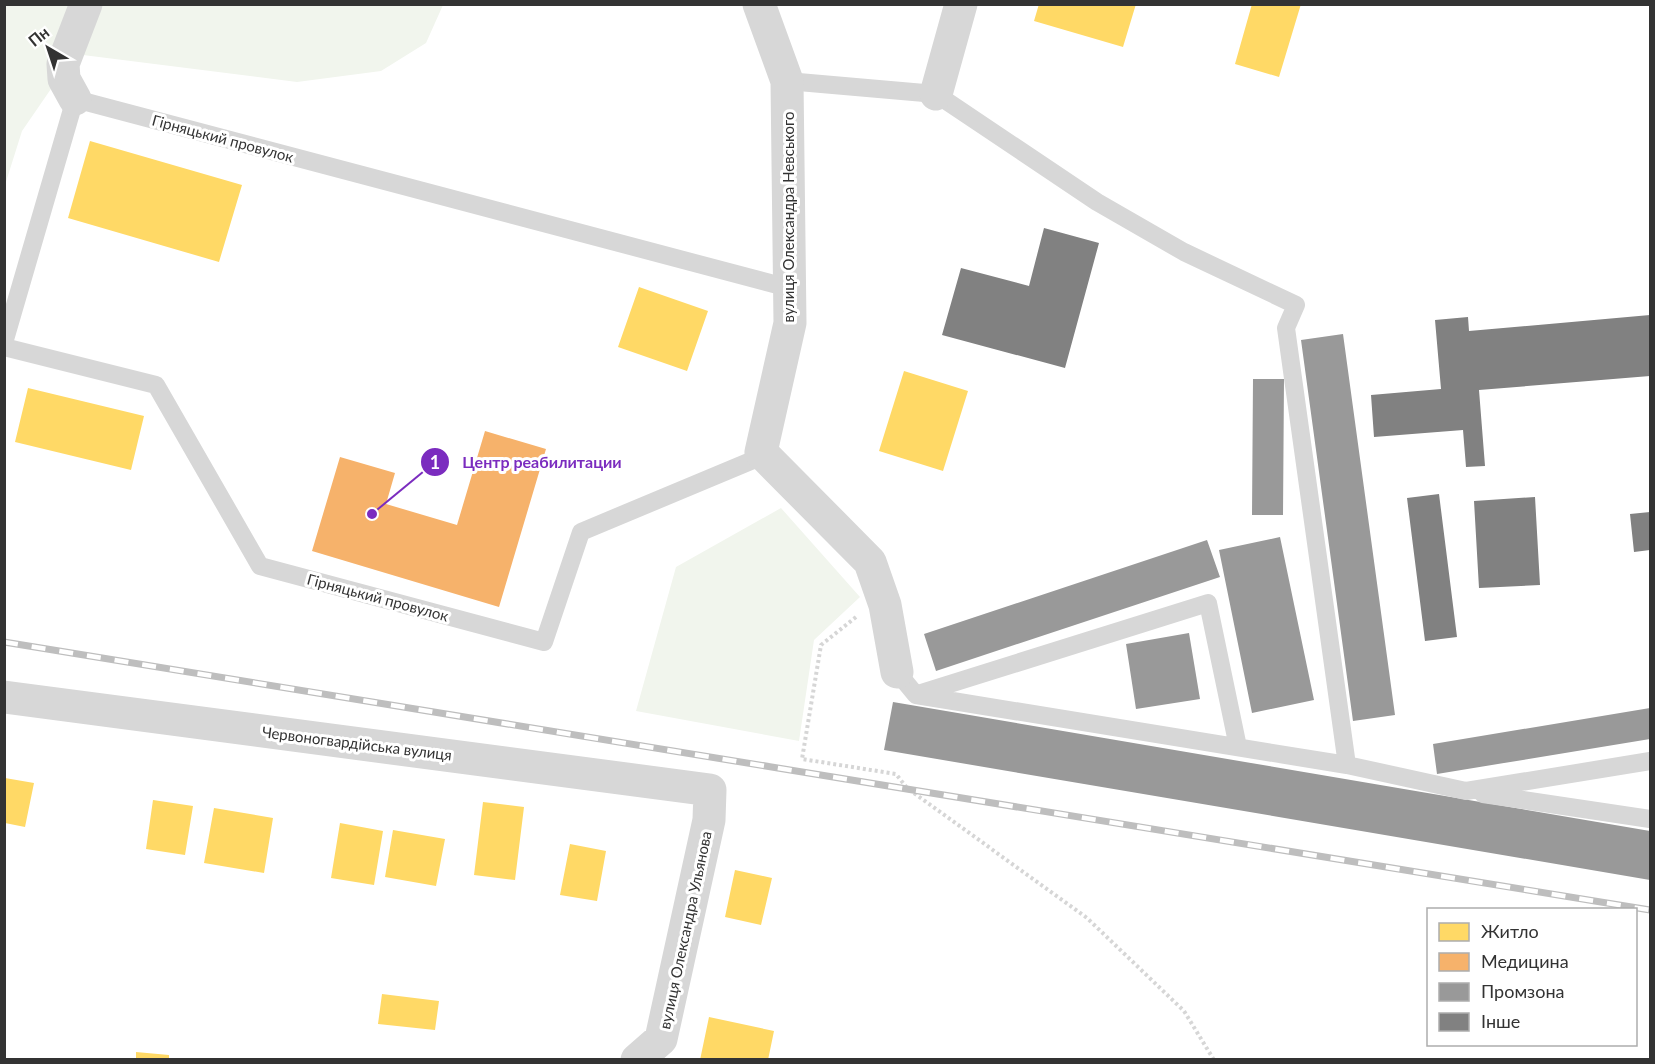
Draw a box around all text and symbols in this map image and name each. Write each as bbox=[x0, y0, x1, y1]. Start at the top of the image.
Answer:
north arrow bbox=[18, 18, 78, 78]
text: Пн bbox=[24, 22, 52, 50]
street label: Гірняцький провулок bbox=[150, 110, 296, 166]
street label: вулиця Олександра Невського bbox=[779, 112, 797, 322]
callout: Центр реабилитации bbox=[420, 445, 634, 479]
text: 1 bbox=[430, 451, 440, 473]
text: Центр реабилитации bbox=[462, 452, 622, 471]
street label: Гірняцький провулок bbox=[305, 569, 451, 625]
street label: Червоногвардійська вулиця bbox=[261, 722, 453, 764]
street label: вулиця Олександра Ульянова bbox=[655, 829, 715, 1031]
legend bbox=[1427, 908, 1637, 1046]
text: Житло bbox=[1481, 920, 1539, 942]
text: Медицина bbox=[1481, 950, 1569, 972]
text: Промзона bbox=[1481, 980, 1564, 1002]
text: Інше bbox=[1481, 1010, 1520, 1032]

